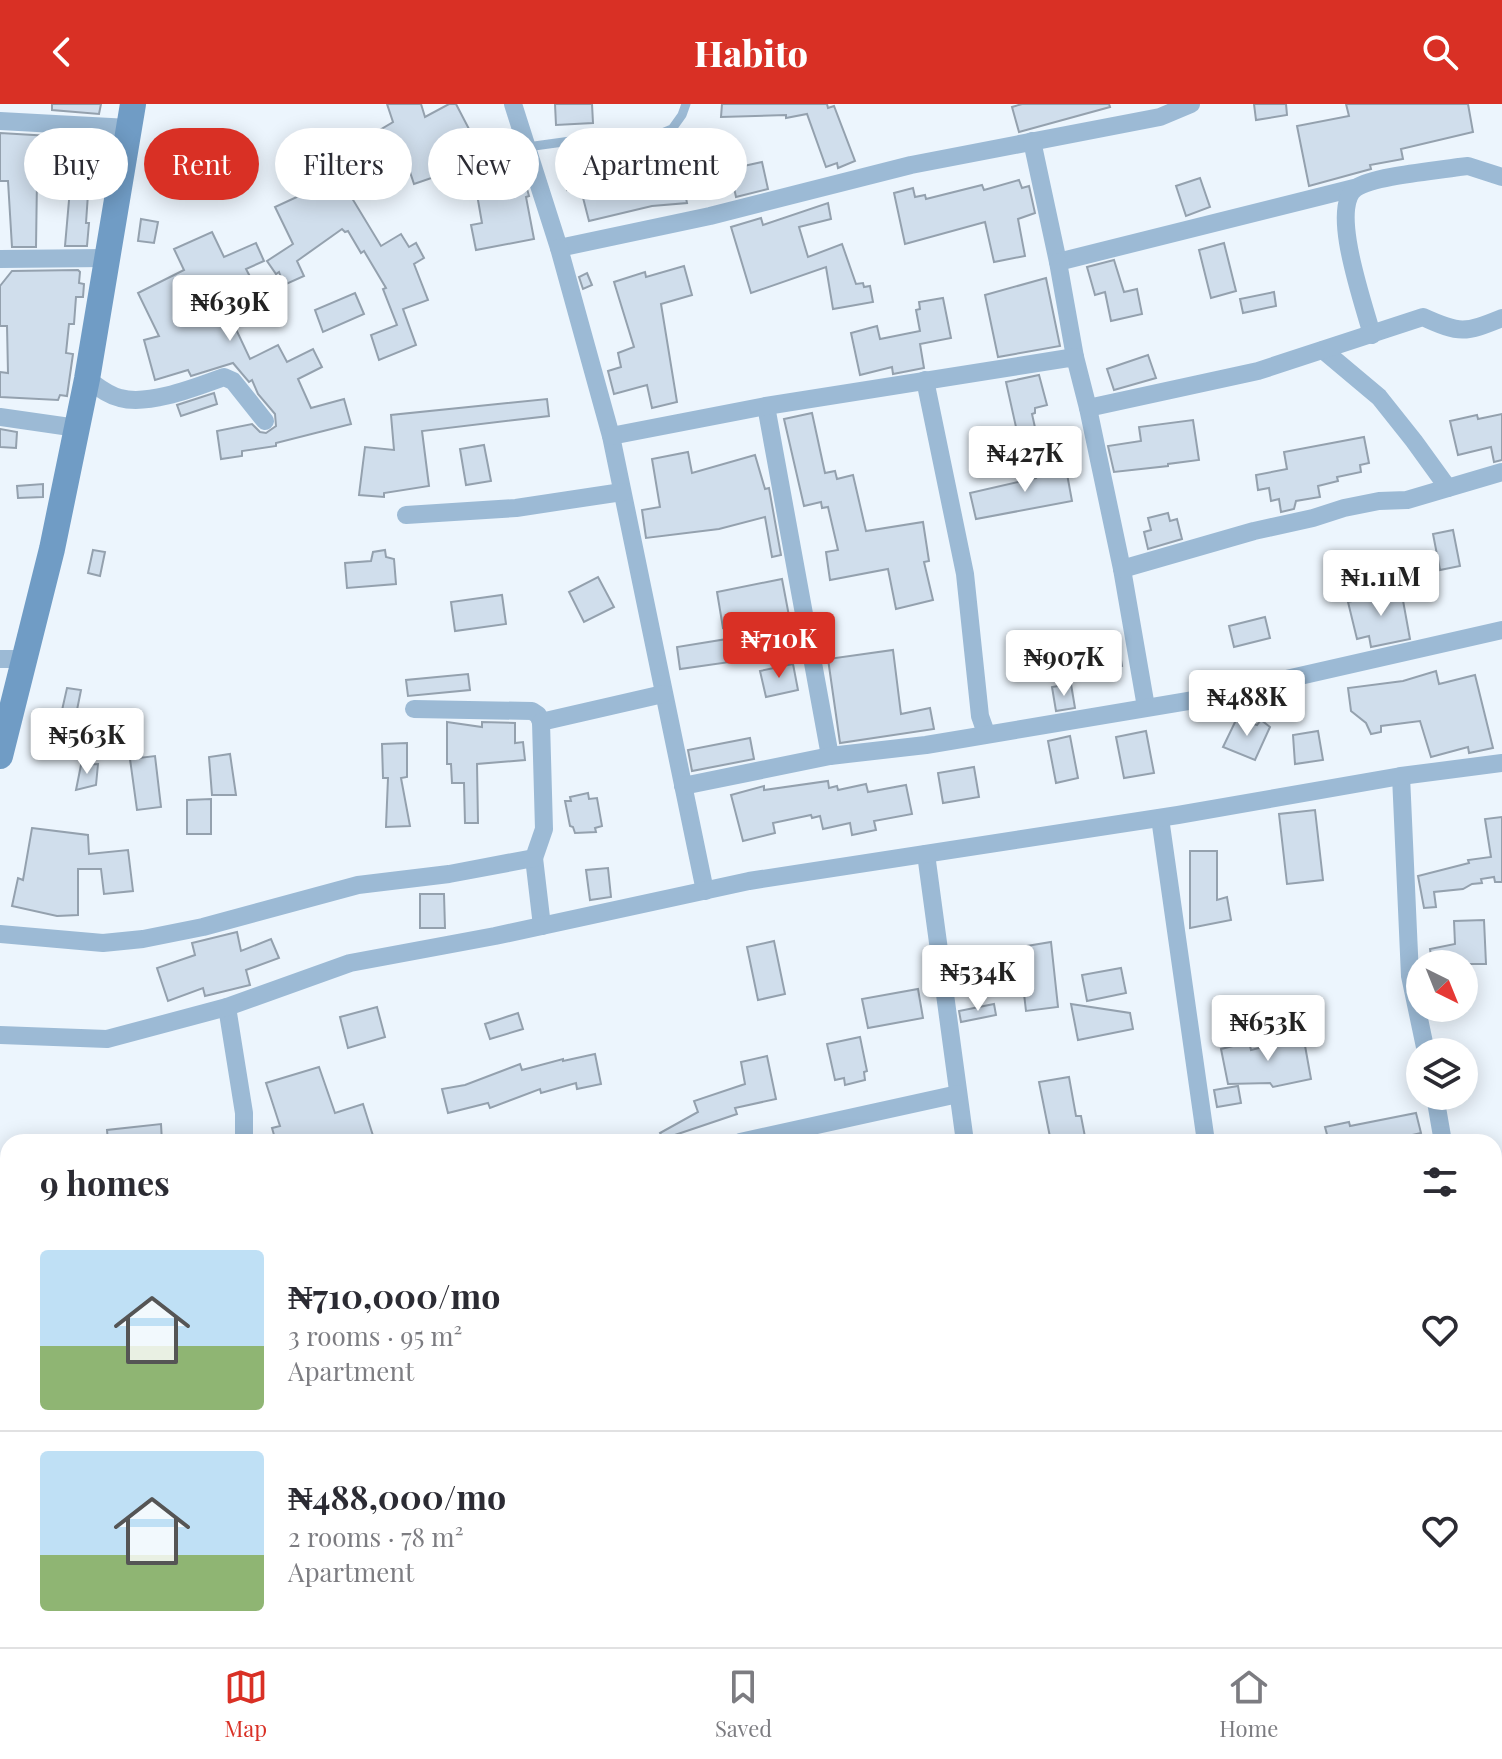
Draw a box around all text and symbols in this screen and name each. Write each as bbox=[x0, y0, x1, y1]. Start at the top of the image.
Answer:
text: Habito bbox=[694, 28, 808, 76]
icon: back bbox=[40, 30, 84, 74]
icon: search bbox=[1418, 30, 1462, 74]
chip: Buy bbox=[24, 128, 128, 200]
chip: Rent bbox=[144, 128, 259, 200]
chip: Filters bbox=[275, 128, 412, 200]
chip: New bbox=[428, 128, 539, 200]
chip: Apartment bbox=[555, 128, 747, 200]
pin: ₦639K bbox=[174, 275, 286, 343]
text: ₦639K bbox=[191, 283, 270, 318]
pin: ₦427K bbox=[969, 426, 1081, 494]
text: ₦427K bbox=[987, 434, 1063, 469]
pin: ₦1.11M bbox=[1316, 550, 1446, 618]
text: ₦1.11M bbox=[1341, 558, 1421, 593]
pin: ₦710K bbox=[723, 612, 835, 680]
text: ₦710K bbox=[741, 620, 817, 655]
pin: ₦907K bbox=[1008, 630, 1120, 698]
text: ₦907K bbox=[1024, 638, 1104, 673]
pin: ₦488K bbox=[1191, 670, 1303, 738]
text: ₦488K bbox=[1207, 678, 1287, 713]
pin: ₦563K bbox=[31, 708, 143, 776]
text: ₦563K bbox=[49, 716, 125, 751]
pin: ₦534K bbox=[922, 945, 1034, 1013]
north arrow bbox=[1406, 950, 1478, 1022]
map controls bbox=[1406, 950, 1478, 1110]
text: ₦534K bbox=[940, 953, 1016, 988]
pin: ₦653K bbox=[1212, 995, 1324, 1063]
text: ₦653K bbox=[1230, 1003, 1306, 1038]
button: layers bbox=[1406, 1038, 1478, 1110]
text: 9 homes bbox=[40, 1159, 170, 1205]
icon: filters bbox=[1418, 1160, 1462, 1204]
text: ₦710,000/mo bbox=[288, 1272, 500, 1318]
icon: home bbox=[104, 1282, 200, 1378]
icon: heart bbox=[1418, 1308, 1462, 1352]
text: 3 rooms · 95 m² bbox=[288, 1318, 462, 1353]
text: Apartment bbox=[288, 1353, 414, 1388]
text: ₦488,000/mo bbox=[288, 1473, 506, 1519]
icon: home bbox=[104, 1483, 200, 1579]
icon: heart bbox=[1418, 1509, 1462, 1553]
text: 2 rooms · 78 m² bbox=[288, 1519, 463, 1554]
text: Apartment bbox=[288, 1554, 414, 1589]
tab: Map bbox=[224, 1665, 268, 1743]
tab: Saved bbox=[715, 1665, 772, 1743]
tab: Home bbox=[1219, 1665, 1278, 1743]

